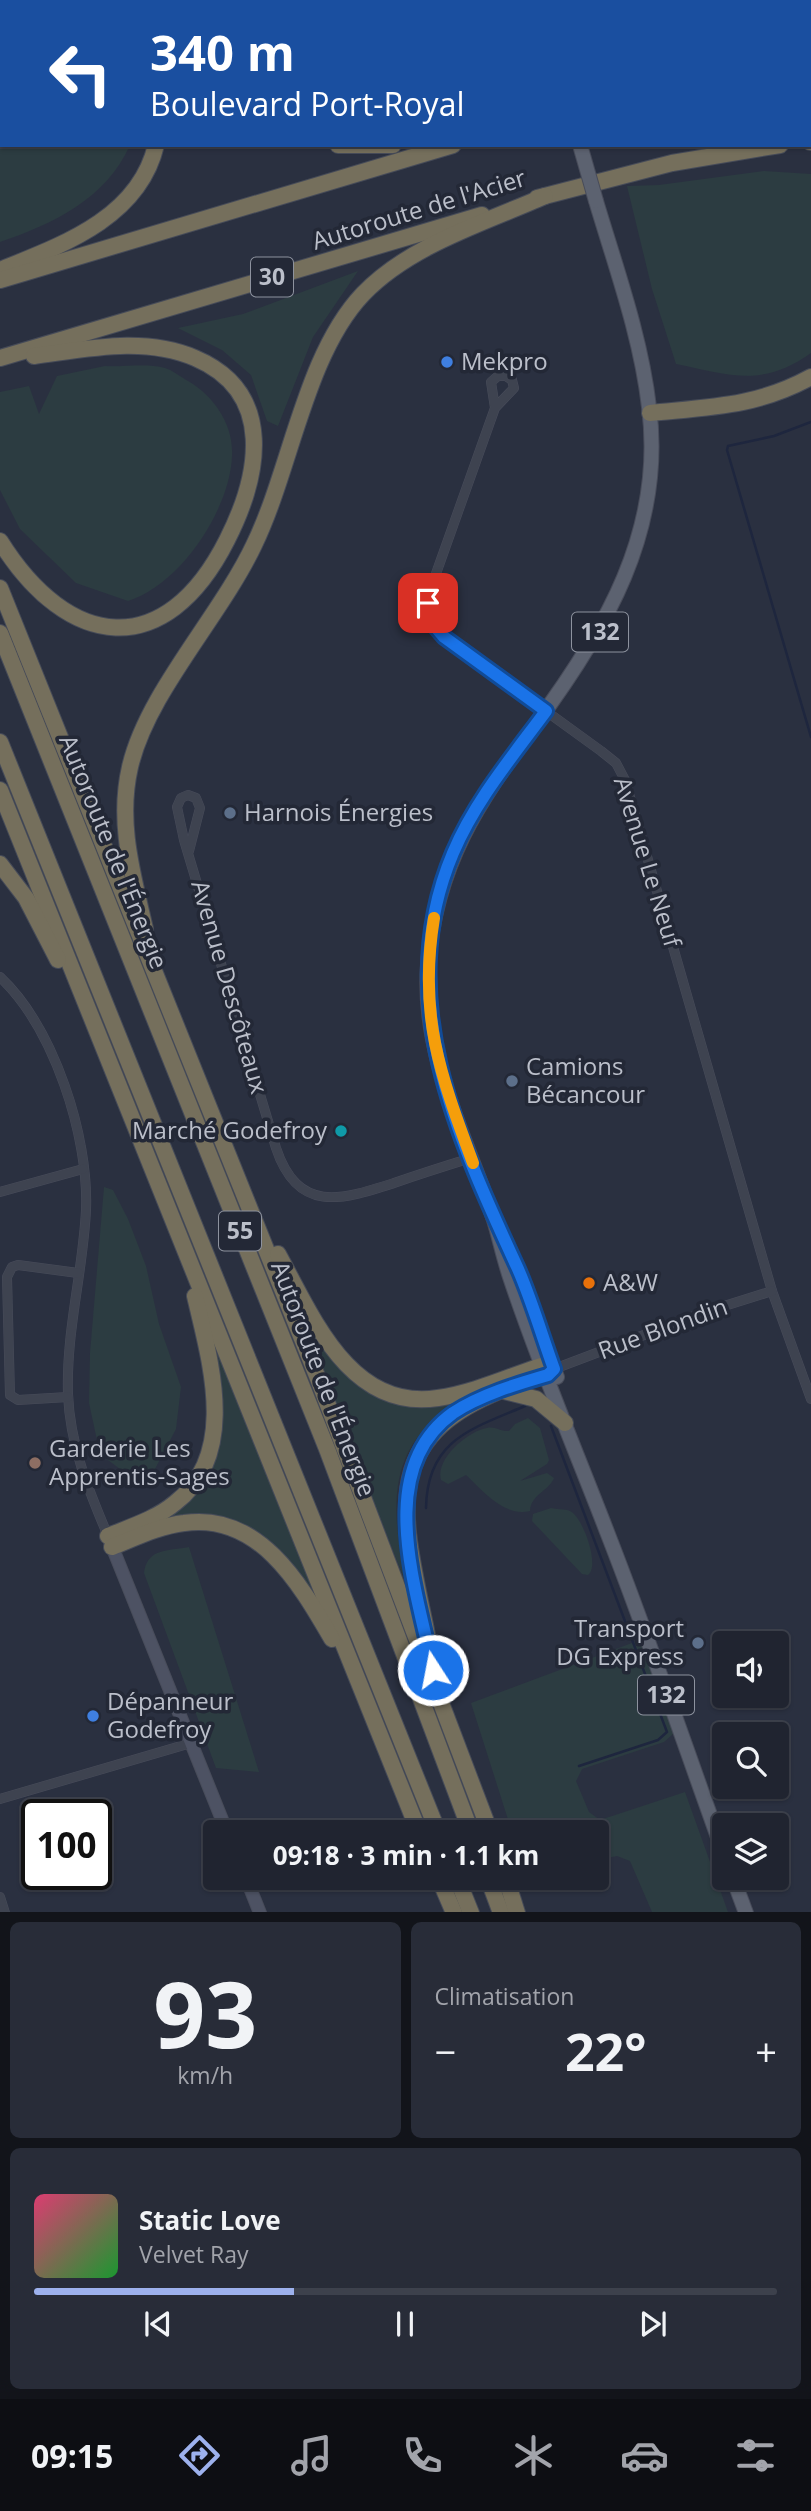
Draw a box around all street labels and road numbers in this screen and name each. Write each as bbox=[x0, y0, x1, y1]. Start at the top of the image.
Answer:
street label: Autoroute de l'Acier bbox=[308, 160, 530, 257]
road number: 30 bbox=[251, 258, 293, 296]
road number: 132 bbox=[572, 612, 628, 652]
street label: Autoroute de l'Énergie bbox=[52, 729, 176, 973]
street label: Avenue Le Neuf bbox=[607, 772, 691, 953]
street label: Avenue Descôteaux bbox=[184, 876, 277, 1098]
road number: 55 bbox=[219, 1212, 261, 1250]
street label: Autoroute de l'Énergie bbox=[264, 1256, 385, 1501]
street label: Rue Blondin bbox=[593, 1289, 732, 1366]
road number: 132 bbox=[638, 1676, 694, 1714]

